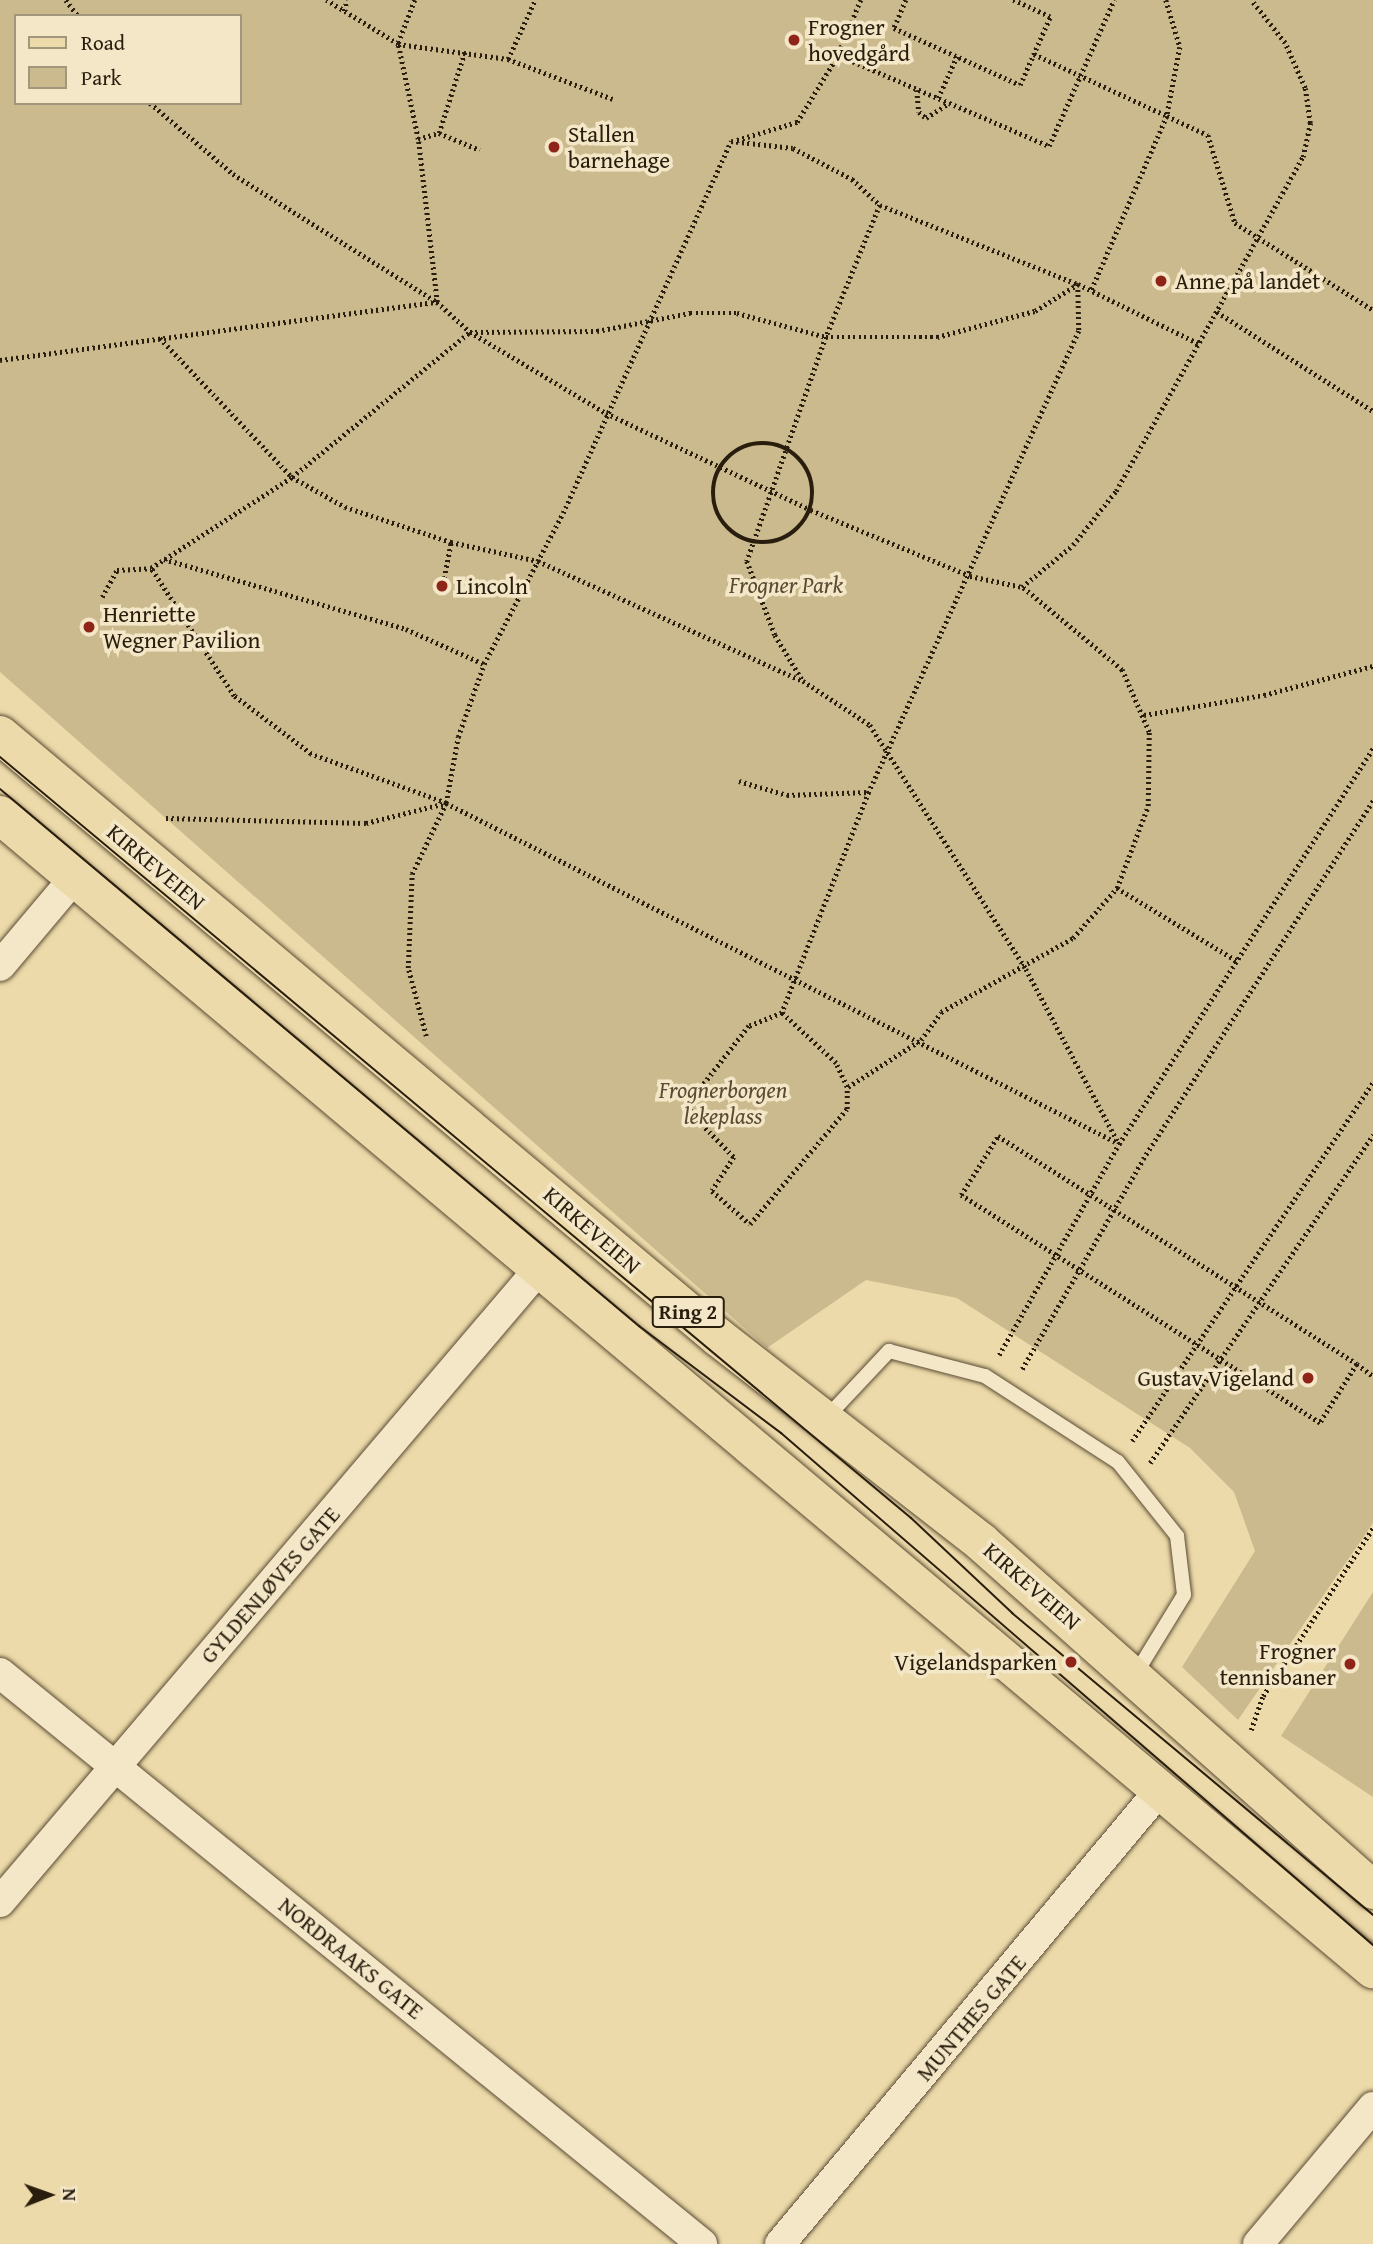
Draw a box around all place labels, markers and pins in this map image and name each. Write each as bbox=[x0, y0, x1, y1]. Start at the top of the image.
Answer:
place label: Frogner hovedgård bbox=[808, 13, 910, 67]
marker: Frogner hovedgård bbox=[786, 32, 802, 48]
place label: Stallen barnehage bbox=[568, 120, 670, 174]
marker: Stallen barnehage bbox=[546, 139, 562, 155]
place label: Anne på landet bbox=[1175, 267, 1320, 295]
marker: Anne på landet bbox=[1153, 273, 1169, 289]
place label: Lincoln bbox=[456, 572, 528, 600]
marker: Lincoln bbox=[434, 578, 450, 594]
place label: Henriette Wegner Pavilion bbox=[103, 600, 261, 654]
marker: Henriette Wegner Pavilion bbox=[81, 619, 97, 635]
place label: Gustav Vigeland bbox=[1137, 1364, 1294, 1392]
marker: Gustav Vigeland bbox=[1300, 1370, 1316, 1386]
place label: Frogner tennisbaner bbox=[1220, 1637, 1336, 1691]
place label: Vigelandsparken bbox=[894, 1648, 1057, 1676]
marker: Vigelandsparken bbox=[1063, 1654, 1079, 1670]
marker: Frogner tennisbaner bbox=[1342, 1656, 1358, 1672]

